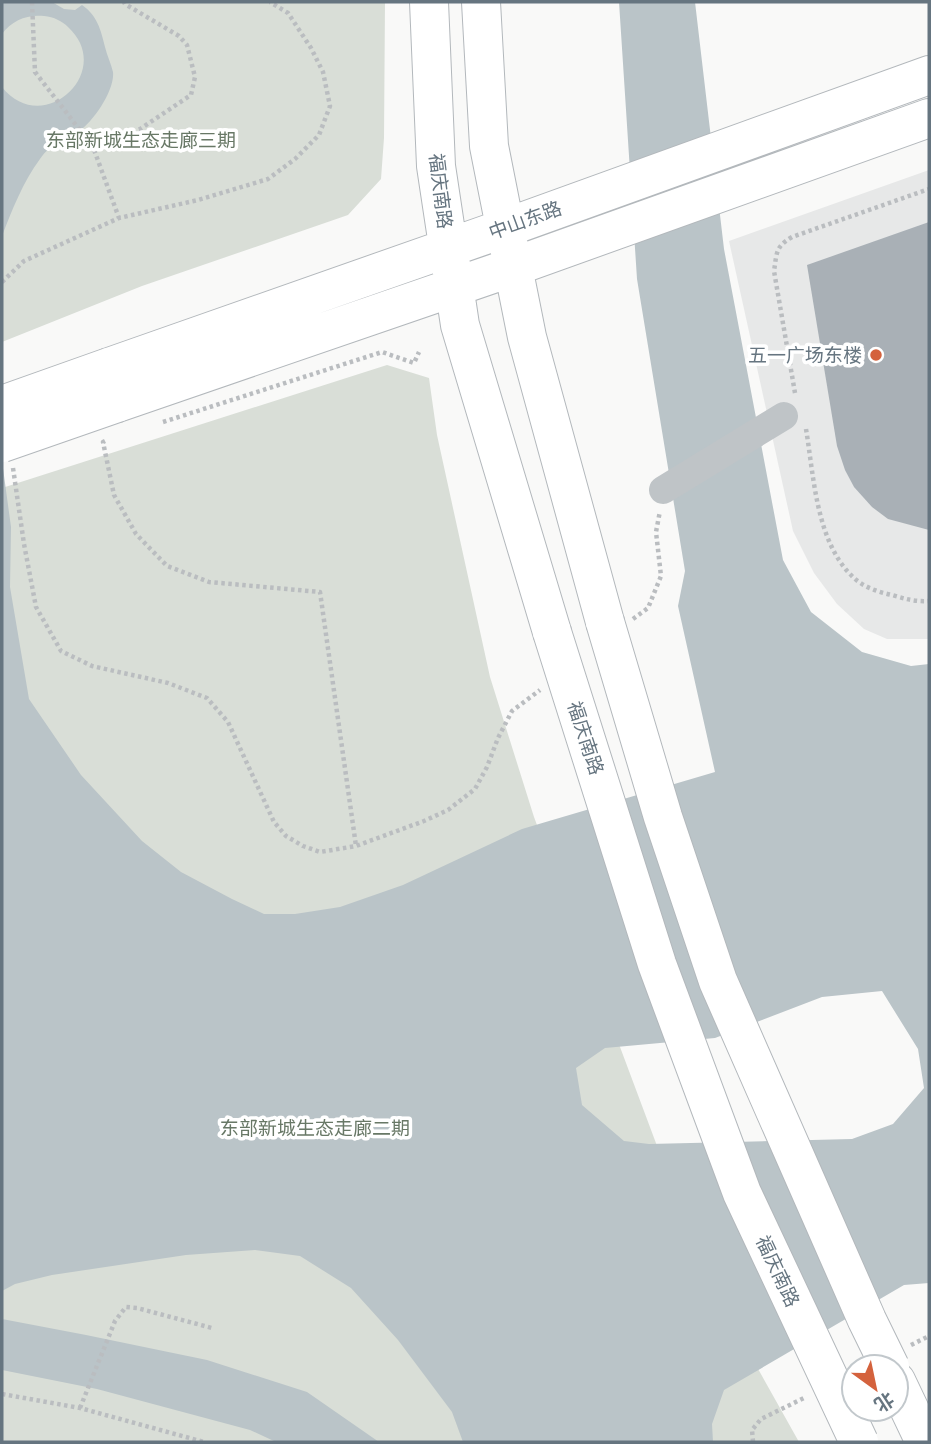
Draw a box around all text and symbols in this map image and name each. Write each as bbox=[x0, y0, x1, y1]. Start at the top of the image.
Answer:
park label: 东部新城生态走廊三期 bbox=[46, 129, 236, 151]
street label: 福庆南路 bbox=[425, 152, 457, 230]
street label: 中山东路 bbox=[486, 197, 564, 243]
place label: 五一广场东楼 bbox=[748, 344, 862, 366]
marker: 五一广场东楼 bbox=[868, 347, 884, 363]
street label: 福庆南路 bbox=[564, 698, 608, 778]
park label: 东部新城生态走廊二期 bbox=[220, 1117, 410, 1139]
street label: 福庆南路 bbox=[752, 1232, 804, 1310]
north arrow bbox=[840, 1353, 910, 1423]
text: 北 bbox=[870, 1388, 898, 1417]

